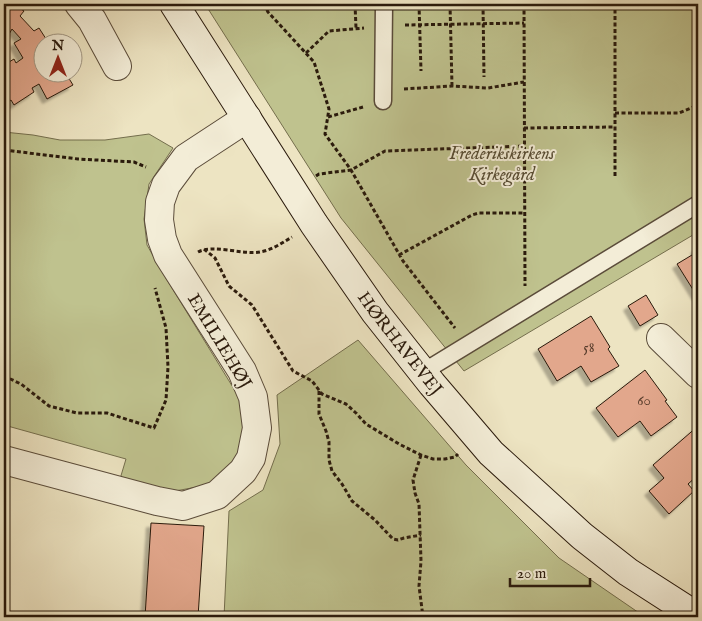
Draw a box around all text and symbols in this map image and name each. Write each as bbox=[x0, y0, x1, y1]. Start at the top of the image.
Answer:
north arrow bbox=[32, 32, 82, 82]
text: N bbox=[51, 37, 64, 55]
park label: Frederikskirkens Kirkegård bbox=[449, 143, 556, 187]
street label: HØRHAVEVEJ bbox=[351, 288, 447, 402]
street label: EMILIEHØJ bbox=[181, 290, 257, 394]
house number: 58 bbox=[583, 338, 595, 357]
house number: 60 bbox=[637, 391, 651, 410]
scale bar bbox=[510, 556, 590, 588]
text: 20 m bbox=[517, 564, 547, 583]

